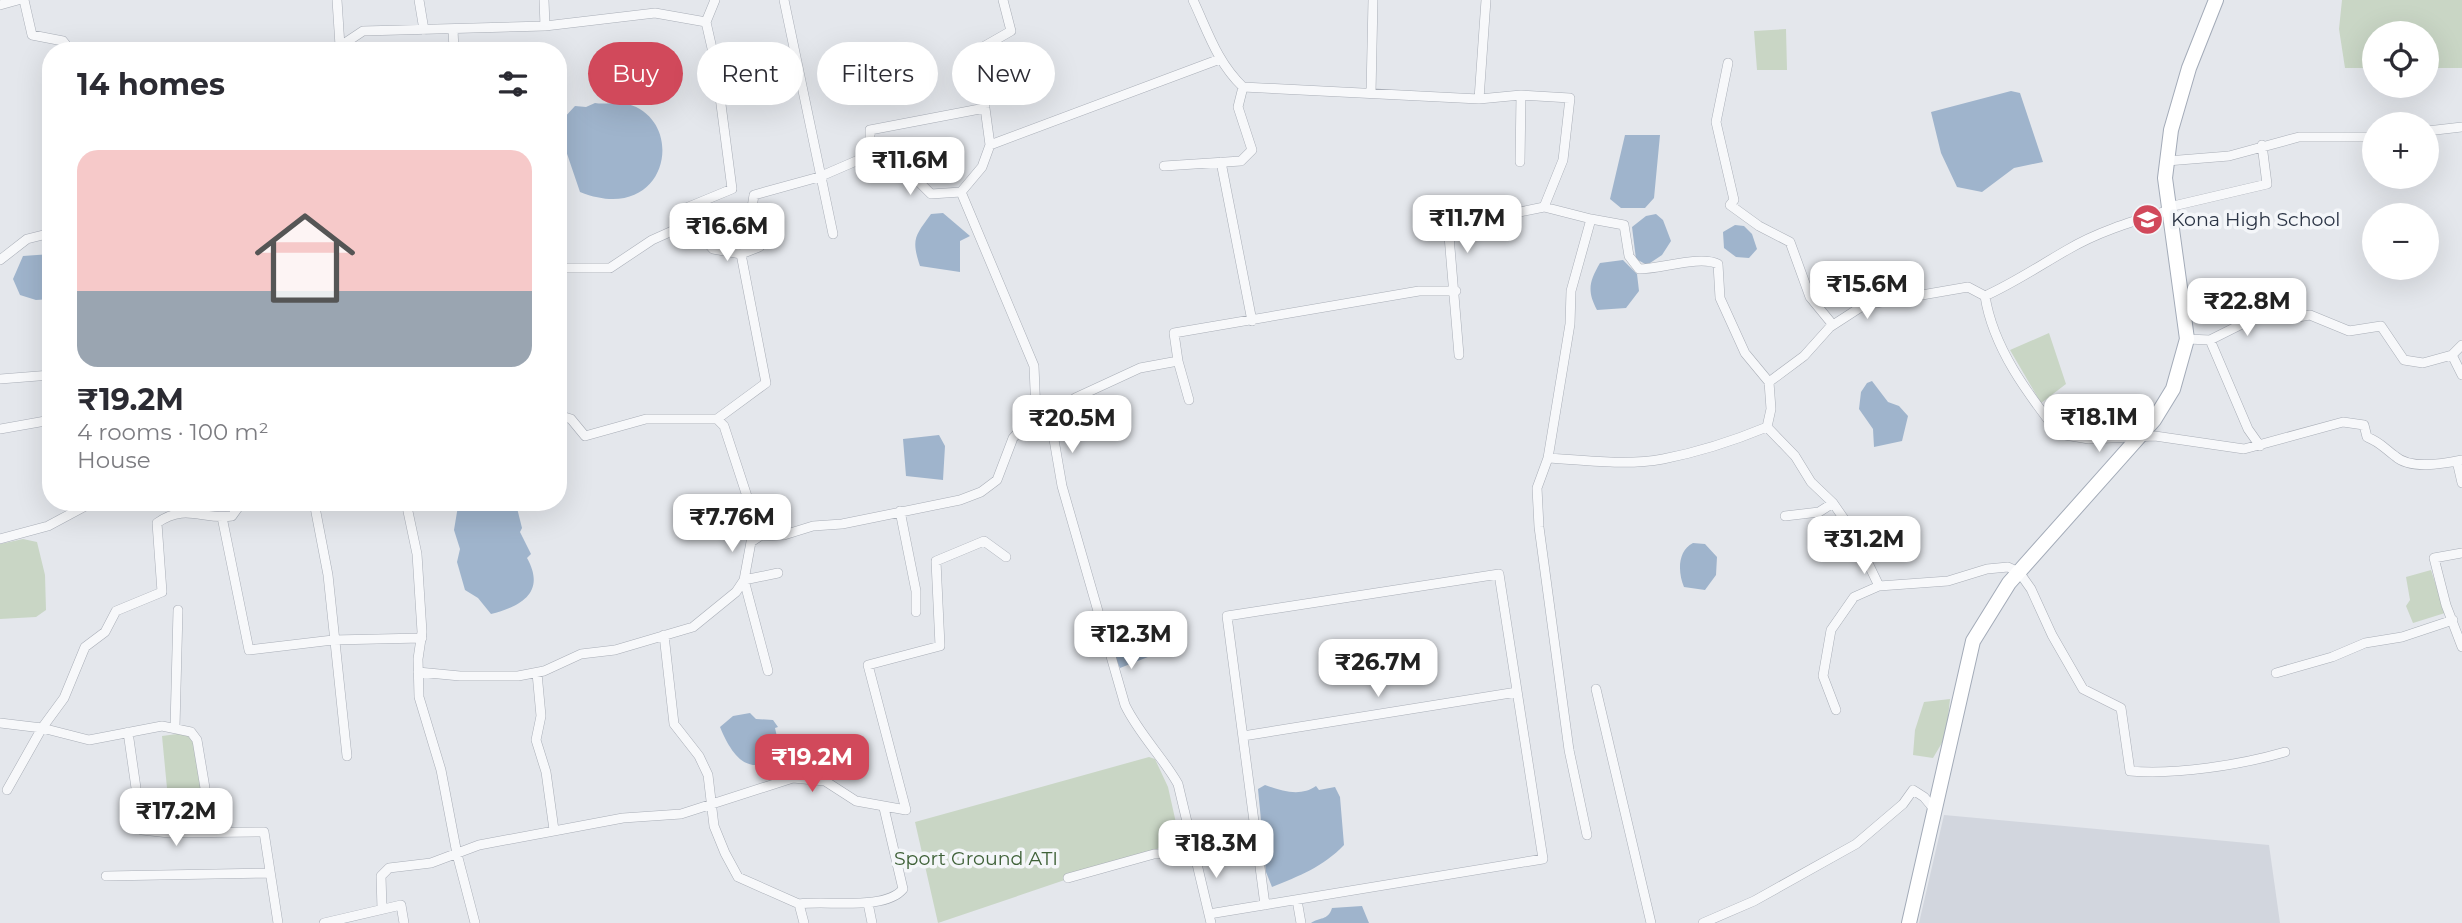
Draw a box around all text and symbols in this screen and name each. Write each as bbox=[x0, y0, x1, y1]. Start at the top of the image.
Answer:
map controls bbox=[2362, 21, 2439, 280]
button: locate bbox=[2362, 21, 2439, 98]
chip: Buy bbox=[588, 42, 683, 105]
chip: Rent bbox=[697, 42, 803, 105]
chip: Filters bbox=[817, 42, 938, 105]
chip: New bbox=[952, 42, 1055, 105]
icon: filters bbox=[494, 65, 532, 103]
text: 14 homes bbox=[77, 66, 225, 103]
button: + bbox=[2362, 112, 2439, 189]
pin: ₹11.6M bbox=[853, 138, 967, 197]
text: ₹11.6M bbox=[871, 146, 949, 174]
icon: home bbox=[242, 195, 368, 321]
pin: ₹11.7M bbox=[1410, 196, 1524, 255]
school or university icon: Kona High School bbox=[2131, 202, 2165, 236]
button: − bbox=[2362, 203, 2439, 280]
pin: ₹16.6M bbox=[670, 204, 784, 263]
text: ₹11.7M bbox=[1429, 204, 1505, 232]
place label: Kona High School bbox=[2171, 208, 2340, 231]
text: ₹16.6M bbox=[685, 212, 769, 240]
pin: ₹15.6M bbox=[1810, 262, 1924, 321]
text: ₹15.6M bbox=[1826, 270, 1908, 298]
pin: ₹22.8M bbox=[2190, 278, 2304, 338]
text: ₹22.8M bbox=[2203, 287, 2291, 315]
text: ₹19.2M bbox=[77, 381, 184, 418]
pin: ₹18.1M bbox=[2042, 394, 2156, 454]
pin: ₹20.5M bbox=[1015, 396, 1129, 455]
text: ₹18.1M bbox=[2060, 403, 2138, 431]
text: ₹20.5M bbox=[1028, 404, 1116, 432]
text: 4 rooms · 100 m² bbox=[77, 418, 269, 446]
text: House bbox=[77, 446, 151, 474]
pin: ₹7.76M bbox=[675, 494, 789, 554]
text: ₹7.76M bbox=[689, 503, 775, 531]
pin: ₹31.2M bbox=[1807, 516, 1921, 576]
text: ₹31.2M bbox=[1823, 525, 1905, 553]
pin: ₹12.3M bbox=[1074, 612, 1188, 671]
text: ₹12.3M bbox=[1090, 620, 1172, 648]
pin: ₹26.7M bbox=[1321, 640, 1435, 699]
text: ₹26.7M bbox=[1335, 648, 1421, 676]
pin: ₹19.2M bbox=[755, 734, 869, 794]
text: ₹19.2M bbox=[771, 743, 853, 771]
pin: ₹17.2M bbox=[119, 788, 233, 848]
text: ₹17.2M bbox=[136, 797, 216, 825]
pin: ₹18.3M bbox=[1159, 820, 1273, 880]
text: ₹18.3M bbox=[1174, 829, 1258, 857]
park label: Sport Ground ATI bbox=[894, 847, 1058, 870]

